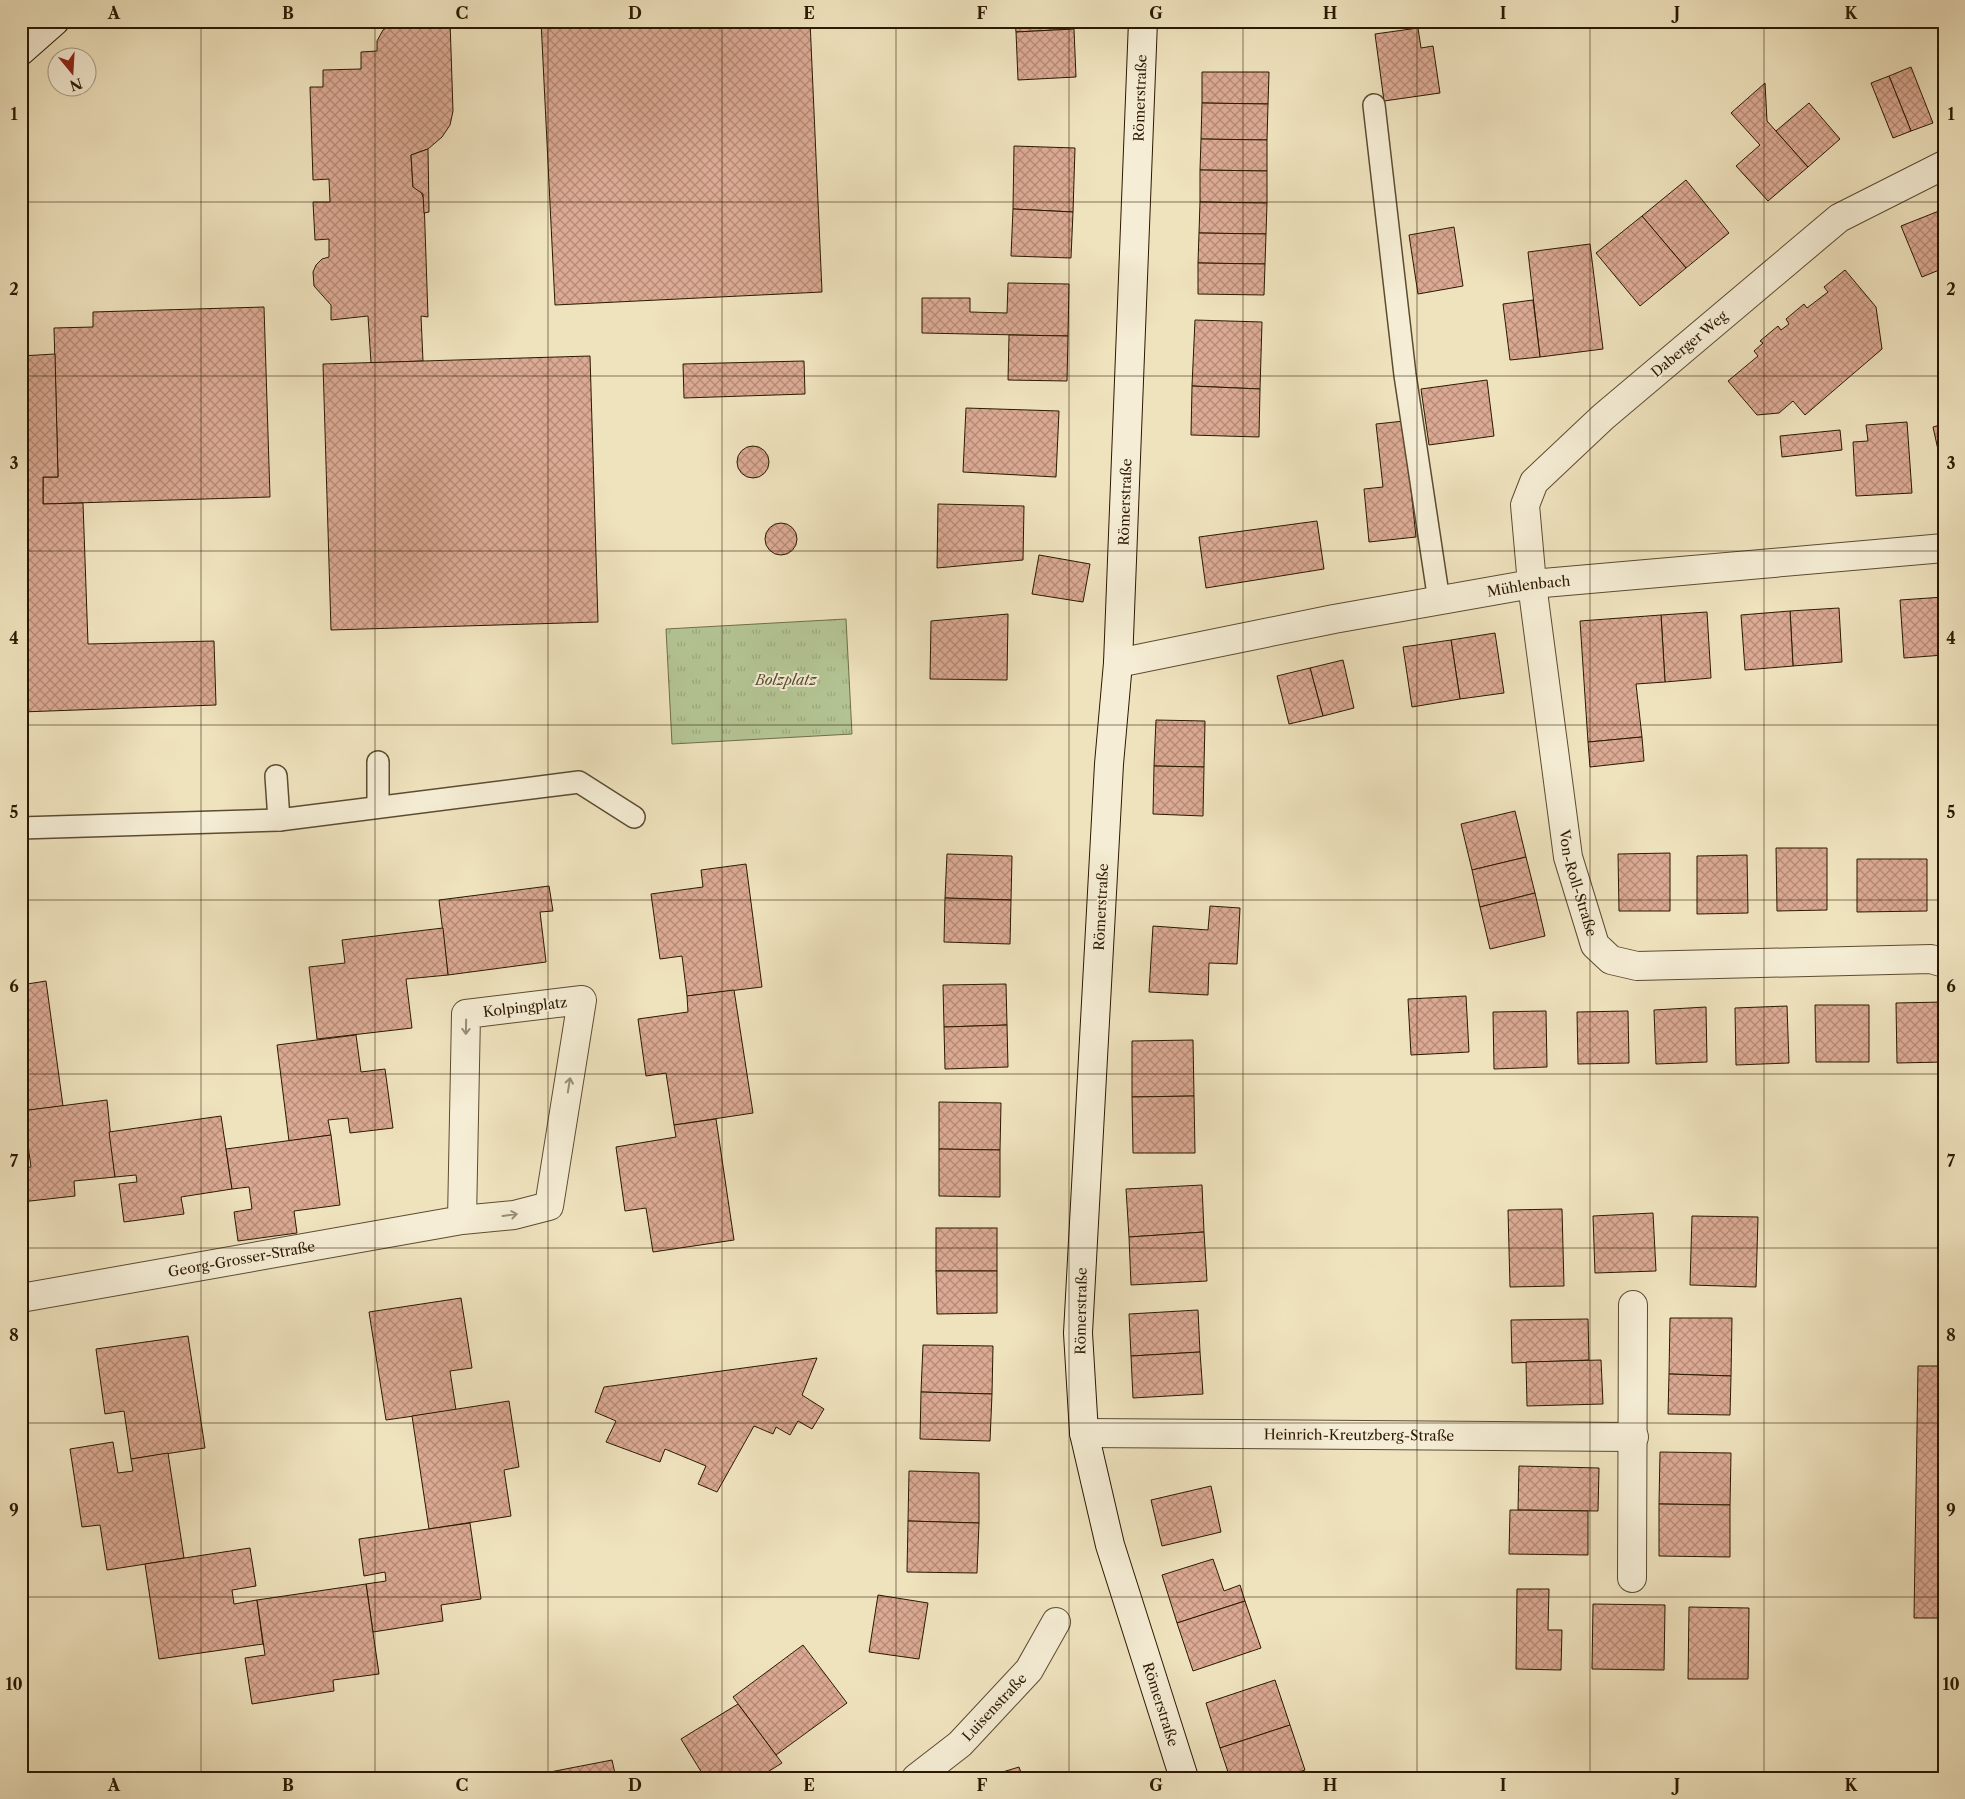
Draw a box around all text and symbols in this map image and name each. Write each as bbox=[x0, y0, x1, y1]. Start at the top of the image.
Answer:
text: A bbox=[107, 3, 121, 23]
text: B bbox=[282, 3, 294, 23]
text: C bbox=[456, 3, 468, 23]
text: D bbox=[628, 3, 642, 23]
text: E bbox=[803, 3, 815, 23]
text: F bbox=[977, 3, 988, 23]
text: G bbox=[1149, 3, 1163, 23]
text: H bbox=[1323, 3, 1337, 23]
text: I bbox=[1500, 3, 1507, 23]
text: J bbox=[1671, 3, 1680, 23]
text: K bbox=[1845, 3, 1859, 23]
north arrow bbox=[48, 48, 98, 98]
street label: Römerstraße bbox=[1129, 54, 1151, 142]
text: N bbox=[67, 74, 85, 95]
text: 1 bbox=[10, 104, 18, 124]
text: 1 bbox=[1947, 104, 1955, 124]
text: 2 bbox=[9, 279, 19, 299]
text: 2 bbox=[1946, 279, 1956, 299]
street label: Daberger Weg bbox=[1647, 306, 1731, 381]
text: 3 bbox=[9, 453, 19, 473]
text: 3 bbox=[1946, 453, 1956, 473]
street label: Römerstraße bbox=[1114, 458, 1136, 546]
street label: Mühlenbach bbox=[1486, 572, 1571, 601]
text: 4 bbox=[9, 628, 19, 648]
text: 4 bbox=[1946, 628, 1956, 648]
park label: Bolzplatz bbox=[754, 671, 818, 689]
text: 5 bbox=[10, 802, 19, 822]
text: 5 bbox=[1947, 802, 1956, 822]
street label: Von-Roll-Straße bbox=[1555, 827, 1601, 939]
street label: Römerstraße bbox=[1090, 863, 1112, 951]
text: 6 bbox=[9, 976, 19, 996]
text: 6 bbox=[1946, 976, 1956, 996]
street label: Kolpingplatz bbox=[482, 993, 568, 1021]
one-way arrow bbox=[461, 1018, 471, 1034]
one-way arrow bbox=[564, 1077, 574, 1093]
text: 7 bbox=[10, 1151, 19, 1171]
text: 7 bbox=[1947, 1151, 1956, 1171]
one-way arrow bbox=[502, 1210, 518, 1220]
street label: Georg-Grosser-Straße bbox=[167, 1237, 317, 1281]
street label: Römerstraße bbox=[1071, 1267, 1091, 1355]
text: 8 bbox=[9, 1325, 19, 1345]
text: 8 bbox=[1946, 1325, 1956, 1345]
street label: Heinrich-Kreutzberg-Straße bbox=[1264, 1425, 1454, 1445]
text: 9 bbox=[9, 1500, 19, 1520]
text: 9 bbox=[1946, 1500, 1956, 1520]
street label: Römerstraße bbox=[1139, 1660, 1182, 1749]
street label: Luisenstraße bbox=[958, 1669, 1031, 1745]
text: 10 bbox=[5, 1674, 23, 1694]
text: 10 bbox=[1942, 1674, 1960, 1694]
text: A bbox=[107, 1775, 121, 1795]
text: B bbox=[282, 1775, 294, 1795]
text: C bbox=[456, 1775, 468, 1795]
text: D bbox=[628, 1775, 642, 1795]
text: E bbox=[803, 1775, 815, 1795]
text: F bbox=[977, 1775, 988, 1795]
text: G bbox=[1149, 1775, 1163, 1795]
text: H bbox=[1323, 1775, 1337, 1795]
text: I bbox=[1500, 1775, 1507, 1795]
text: J bbox=[1671, 1775, 1680, 1795]
text: K bbox=[1845, 1775, 1859, 1795]

